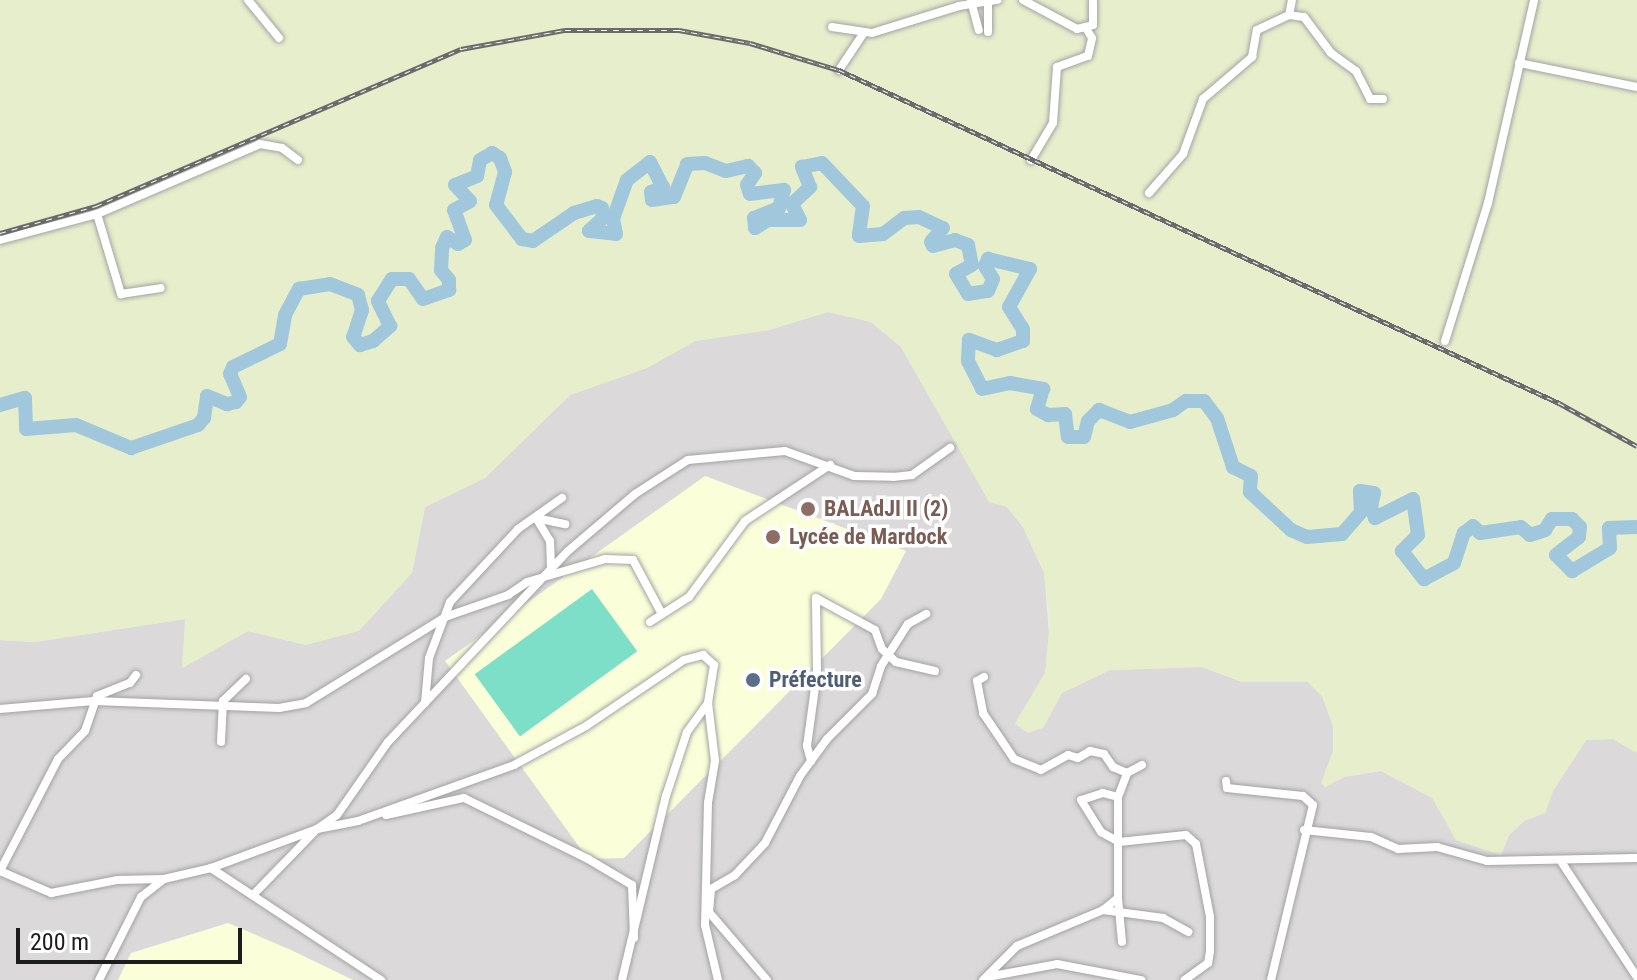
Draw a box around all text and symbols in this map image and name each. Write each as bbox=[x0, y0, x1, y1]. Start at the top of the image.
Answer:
place label: BALAdJI II (2) bbox=[824, 496, 948, 522]
marker: BALAdJI II (2) bbox=[799, 500, 817, 518]
place label: Lycée de Mardock bbox=[789, 524, 947, 550]
marker: Lycée de Mardock bbox=[764, 528, 782, 546]
place label: Préfecture bbox=[769, 667, 862, 693]
marker: Préfecture bbox=[744, 671, 762, 689]
scale bar bbox=[20, 912, 246, 962]
text: 200 m bbox=[30, 928, 89, 956]

